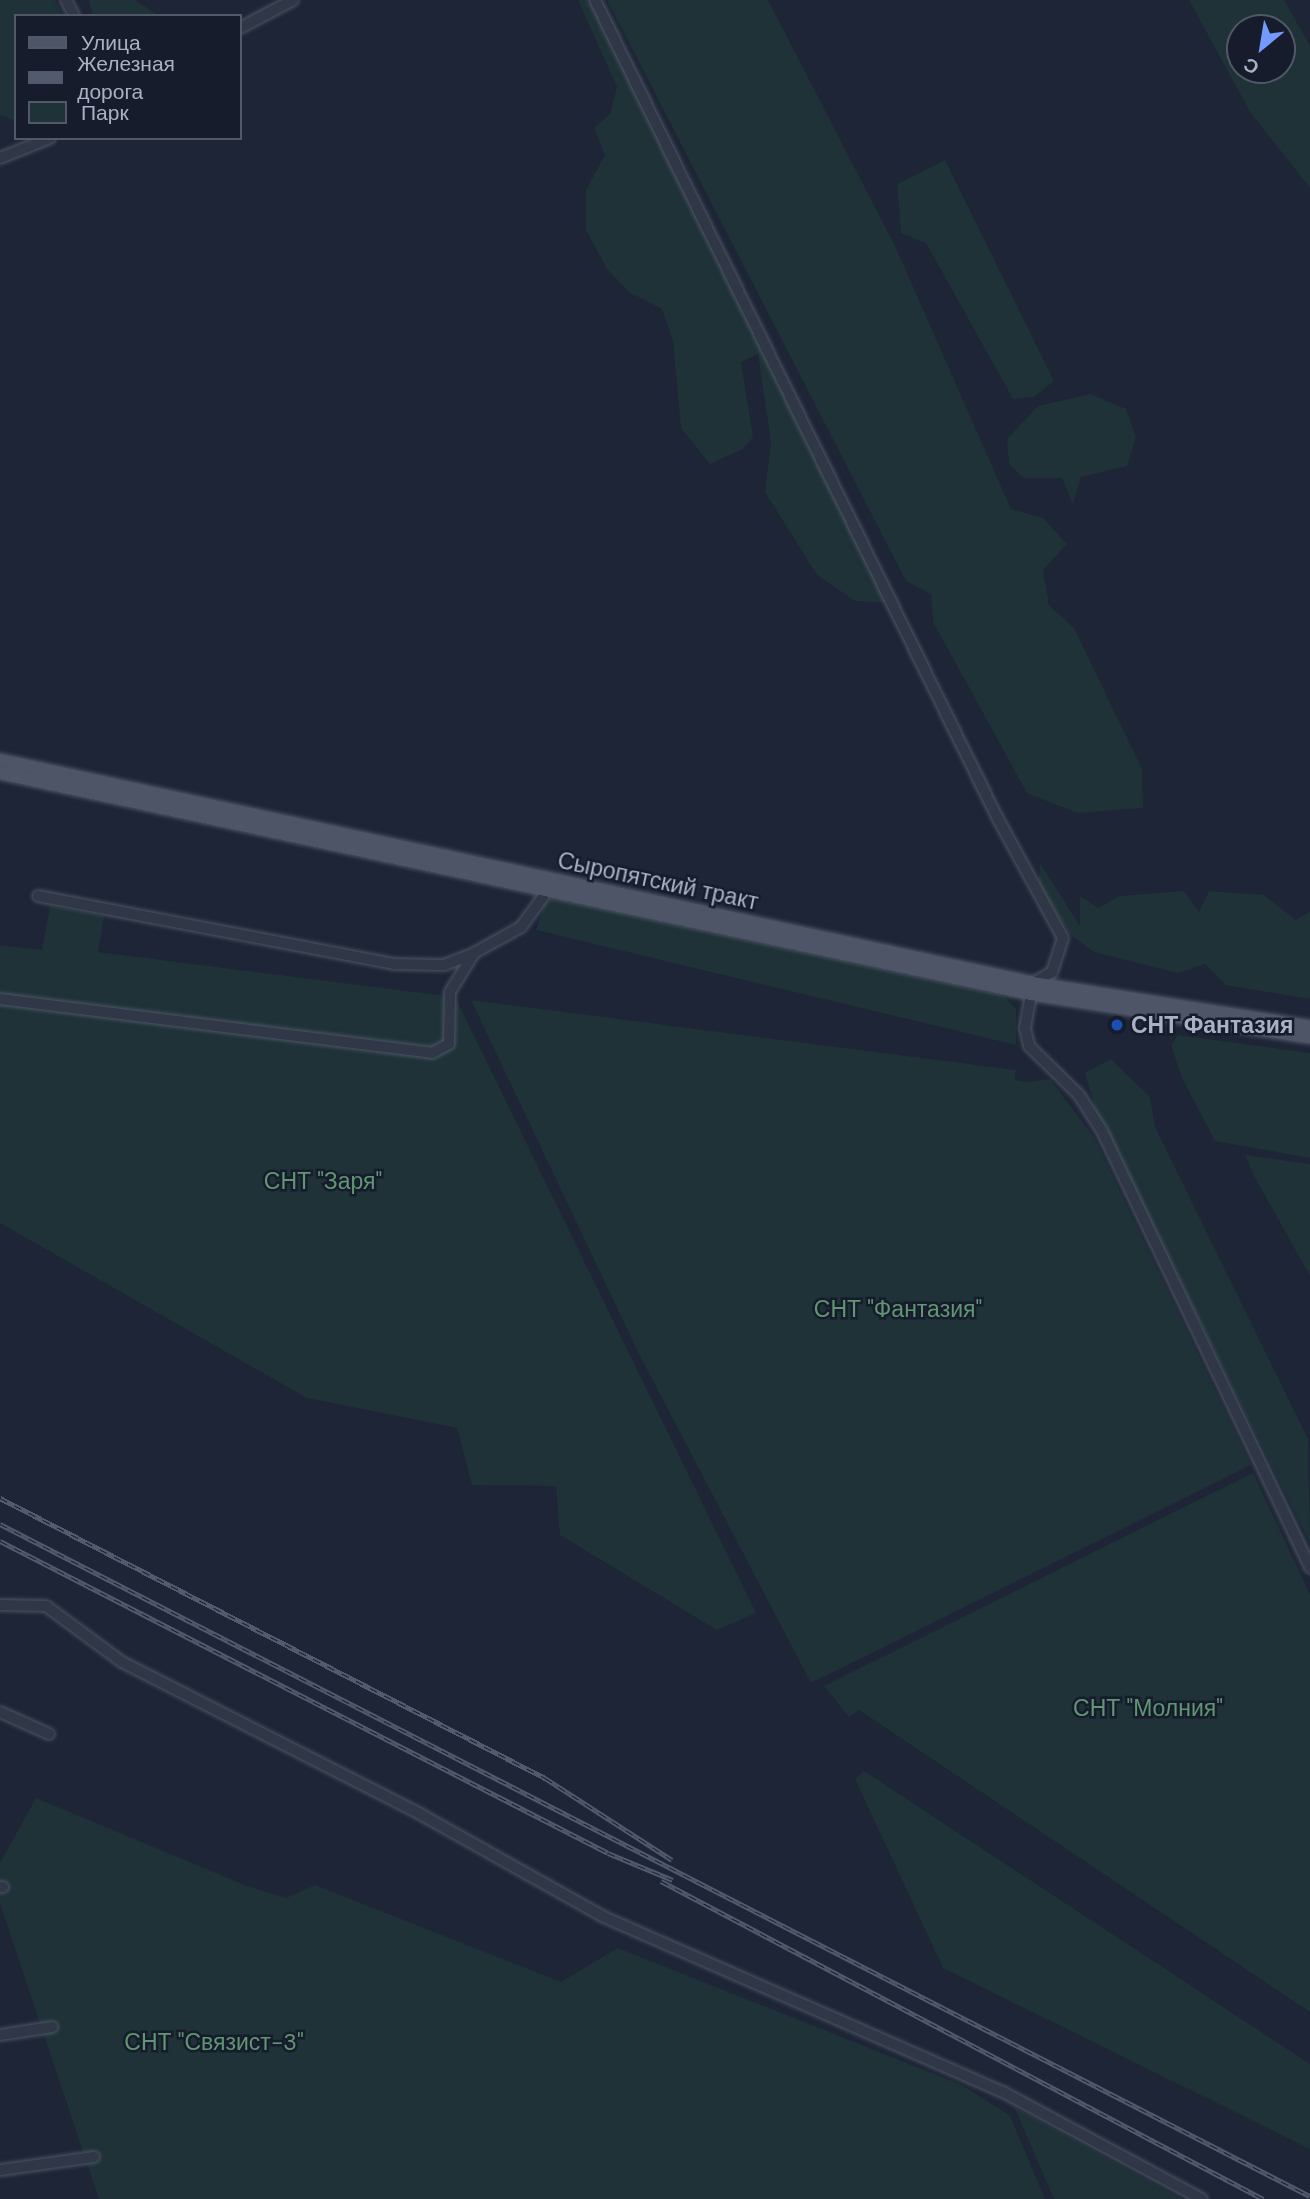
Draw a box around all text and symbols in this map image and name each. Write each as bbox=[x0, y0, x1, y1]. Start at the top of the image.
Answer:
legend bbox=[14, 14, 242, 140]
north arrow bbox=[1226, 14, 1296, 84]
text: Улица bbox=[81, 29, 141, 57]
text: Железная дорога bbox=[77, 50, 175, 106]
text: С bbox=[1239, 52, 1263, 80]
text: Парк bbox=[81, 99, 129, 127]
street label: Сыропятский тракт bbox=[555, 846, 761, 916]
place label: СНТ Фантазия bbox=[1131, 1011, 1293, 1039]
marker: СНТ Фантазия bbox=[1109, 1017, 1125, 1033]
park label: СНТ "Заря" bbox=[264, 1167, 382, 1195]
park label: СНТ "Фантазия" bbox=[814, 1295, 982, 1323]
park label: СНТ "Молния" bbox=[1073, 1694, 1223, 1722]
park label: СНТ "Связист-3" bbox=[124, 2028, 304, 2056]

